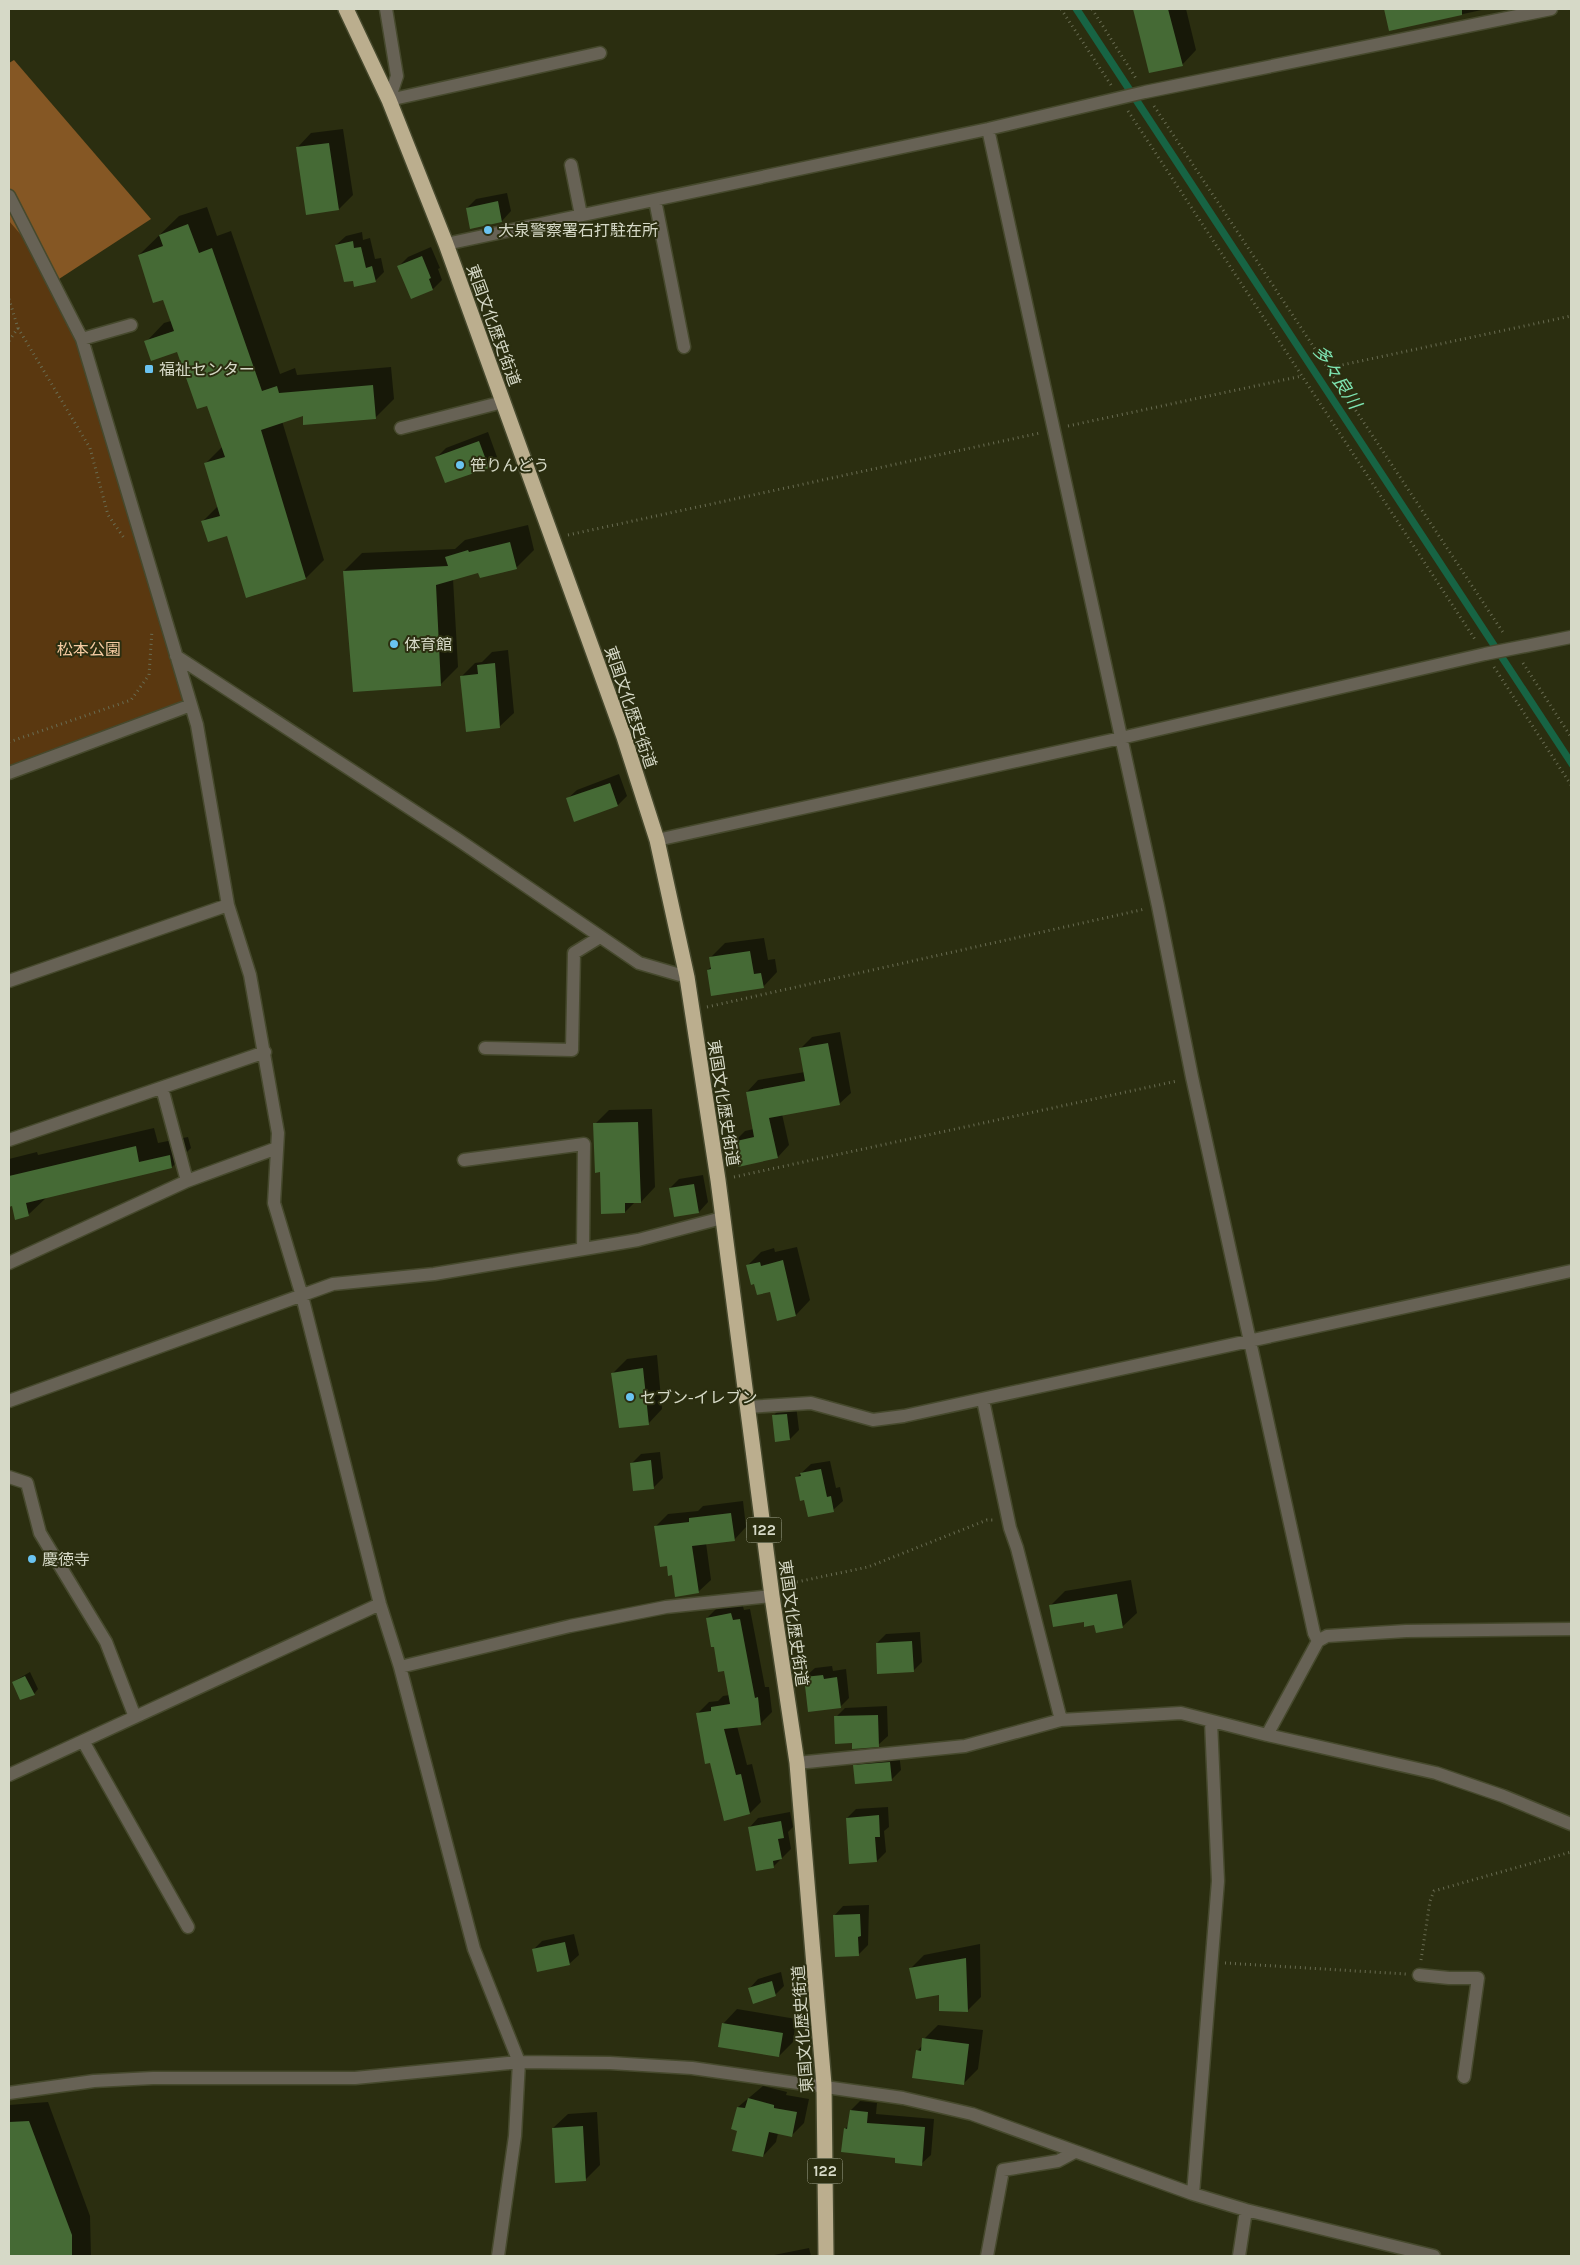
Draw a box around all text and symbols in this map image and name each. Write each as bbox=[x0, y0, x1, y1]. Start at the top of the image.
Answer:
place label: 大泉警察署石打駐在所 bbox=[498, 221, 658, 240]
marker: 大泉警察署石打駐在所 bbox=[482, 224, 494, 236]
street label: 東国文化歴史街道 bbox=[463, 262, 524, 389]
water label: 多々良川 bbox=[1308, 341, 1367, 415]
place label: 福祉センター bbox=[159, 360, 255, 379]
marker: 福祉センター bbox=[143, 363, 155, 375]
place label: 笹りんどう bbox=[470, 456, 550, 475]
marker: 笹りんどう bbox=[454, 459, 466, 471]
place label: 体育館 bbox=[404, 635, 452, 654]
marker: 体育館 bbox=[388, 638, 400, 650]
park label: 松本公園 bbox=[57, 640, 121, 659]
street label: 東国文化歴史街道 bbox=[601, 644, 660, 771]
street label: 東国文化歴史街道 bbox=[704, 1038, 743, 1168]
place label: セブン-イレブン bbox=[640, 1388, 758, 1407]
marker: セブン-イレブン bbox=[624, 1391, 636, 1403]
road number: 122 bbox=[746, 1518, 782, 1542]
place label: 慶徳寺 bbox=[42, 1550, 90, 1569]
marker: 慶徳寺 bbox=[26, 1553, 38, 1565]
street label: 東国文化歴史街道 bbox=[775, 1558, 812, 1688]
street label: 東国文化歴史街道 bbox=[789, 1964, 816, 2093]
road number: 122 bbox=[808, 2158, 842, 2184]

